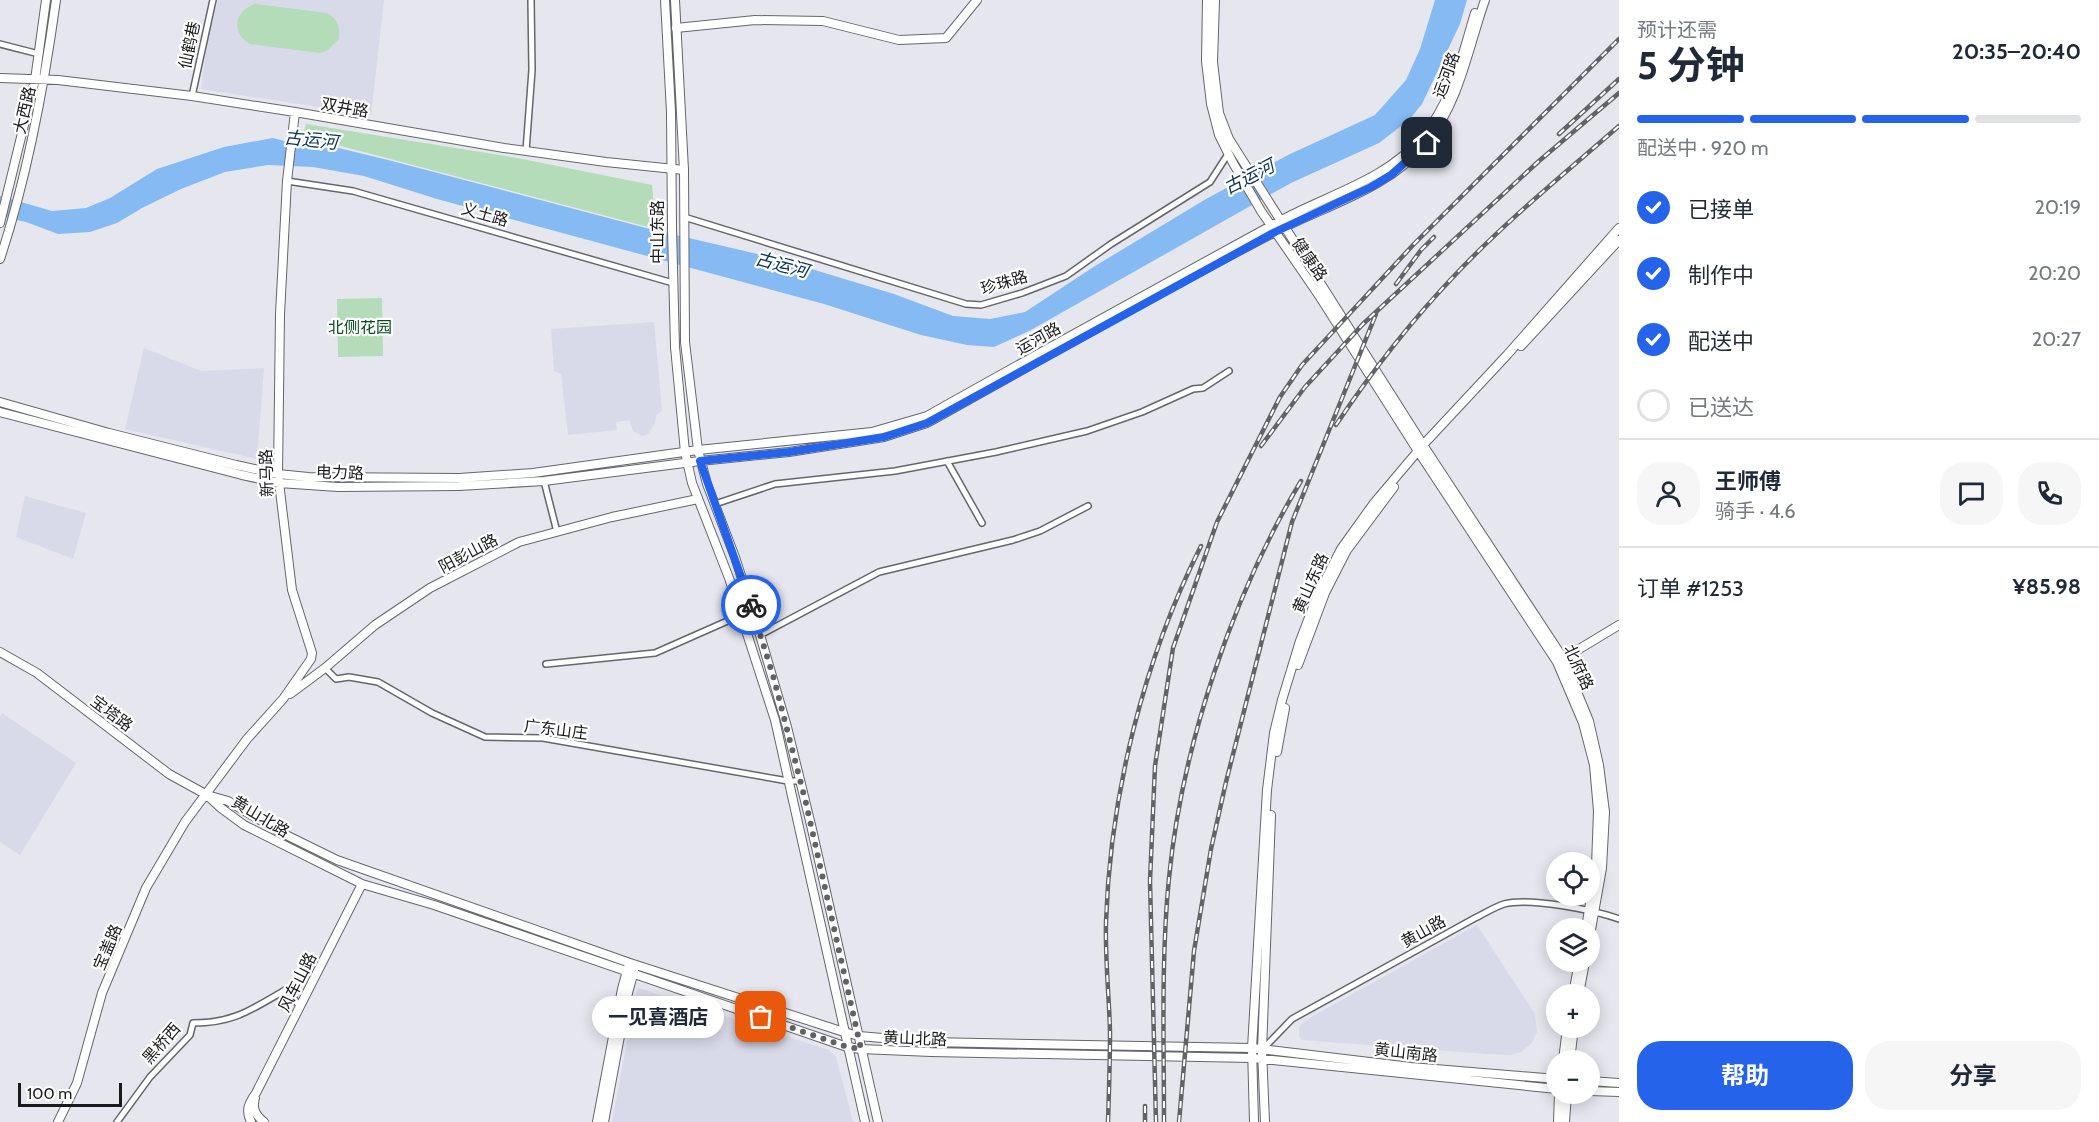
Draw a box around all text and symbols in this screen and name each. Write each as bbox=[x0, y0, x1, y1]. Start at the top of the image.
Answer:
text: 预计还需 bbox=[1637, 18, 1717, 42]
street label: 仙鹤巷 bbox=[175, 20, 204, 71]
text: 20:35–20:40 bbox=[1952, 38, 2081, 65]
text: 5 分钟 bbox=[1637, 41, 1745, 89]
street label: 运河路 bbox=[1429, 49, 1464, 101]
street label: 大西路 bbox=[10, 85, 39, 136]
street label: 双井路 bbox=[320, 94, 370, 121]
pin bbox=[1401, 117, 1452, 168]
water label: 古运河 bbox=[283, 126, 342, 154]
icon: home bbox=[1410, 126, 1443, 159]
text: 配送中 · 920 m bbox=[1637, 136, 1769, 160]
water label: 古运河 bbox=[1220, 154, 1281, 199]
icon: check bbox=[1637, 191, 1670, 224]
text: 20:19 bbox=[2035, 195, 2081, 219]
text: 已接单 bbox=[1688, 196, 1754, 223]
street label: 义土路 bbox=[459, 199, 511, 230]
street label: 中山东路 bbox=[648, 200, 667, 264]
street label: 健康路 bbox=[1288, 234, 1331, 284]
water label: 古运河 bbox=[753, 247, 814, 283]
icon: check bbox=[1637, 257, 1670, 290]
text: 20:20 bbox=[2028, 261, 2081, 285]
text: 制作中 bbox=[1688, 262, 1754, 289]
street label: 珍珠路 bbox=[978, 267, 1030, 298]
park label: 北侧花园 bbox=[328, 318, 392, 337]
street label: 运河路 bbox=[1013, 318, 1064, 358]
icon: check bbox=[1637, 323, 1670, 356]
text: 20:27 bbox=[2032, 327, 2081, 351]
text: 配送中 bbox=[1688, 328, 1754, 355]
text: 已送达 bbox=[1688, 394, 1754, 421]
street label: 新马路 bbox=[256, 449, 277, 497]
street label: 电力路 bbox=[316, 462, 364, 483]
button: person bbox=[1637, 462, 1700, 525]
button: chat bbox=[1940, 462, 2003, 525]
button: phone bbox=[2018, 462, 2081, 525]
text: 王师傅 bbox=[1715, 468, 1781, 495]
text: 骑手 · 4.6 bbox=[1715, 499, 1796, 523]
street label: 阳彭山路 bbox=[436, 530, 501, 577]
street label: 黄山东路 bbox=[1289, 550, 1332, 616]
text: ¥85.98 bbox=[2012, 573, 2081, 600]
courier bbox=[721, 575, 781, 635]
text: 订单 #1253 bbox=[1637, 575, 1744, 602]
icon: bike bbox=[735, 589, 768, 622]
street label: 北府路 bbox=[1560, 641, 1597, 693]
street label: 宝塔路 bbox=[87, 691, 137, 735]
street label: 广东山庄 bbox=[523, 716, 589, 743]
street label: 黄山北路 bbox=[228, 792, 293, 841]
map controls bbox=[1546, 852, 1600, 1104]
button: locate bbox=[1546, 852, 1600, 906]
street label: 黄山路 bbox=[1398, 911, 1449, 951]
button: layers bbox=[1546, 918, 1600, 972]
street label: 宝盖路 bbox=[89, 921, 126, 973]
street label: 风车山路 bbox=[274, 949, 320, 1015]
button: + bbox=[1546, 984, 1600, 1038]
pin bbox=[735, 991, 786, 1042]
callout: 一见喜酒店 bbox=[593, 996, 725, 1038]
icon: bag bbox=[744, 1000, 777, 1033]
text: 一见喜酒店 bbox=[608, 1005, 708, 1029]
street label: 黑桥西 bbox=[138, 1019, 184, 1068]
street label: 黄山北路 bbox=[883, 1028, 947, 1049]
street label: 黄山南路 bbox=[1373, 1040, 1439, 1065]
button: 帮助 bbox=[1637, 1041, 1853, 1110]
button: 分享 bbox=[1865, 1041, 2081, 1110]
button: − bbox=[1546, 1050, 1600, 1104]
scale bar bbox=[18, 1080, 122, 1108]
text: 100 m bbox=[27, 1084, 72, 1103]

